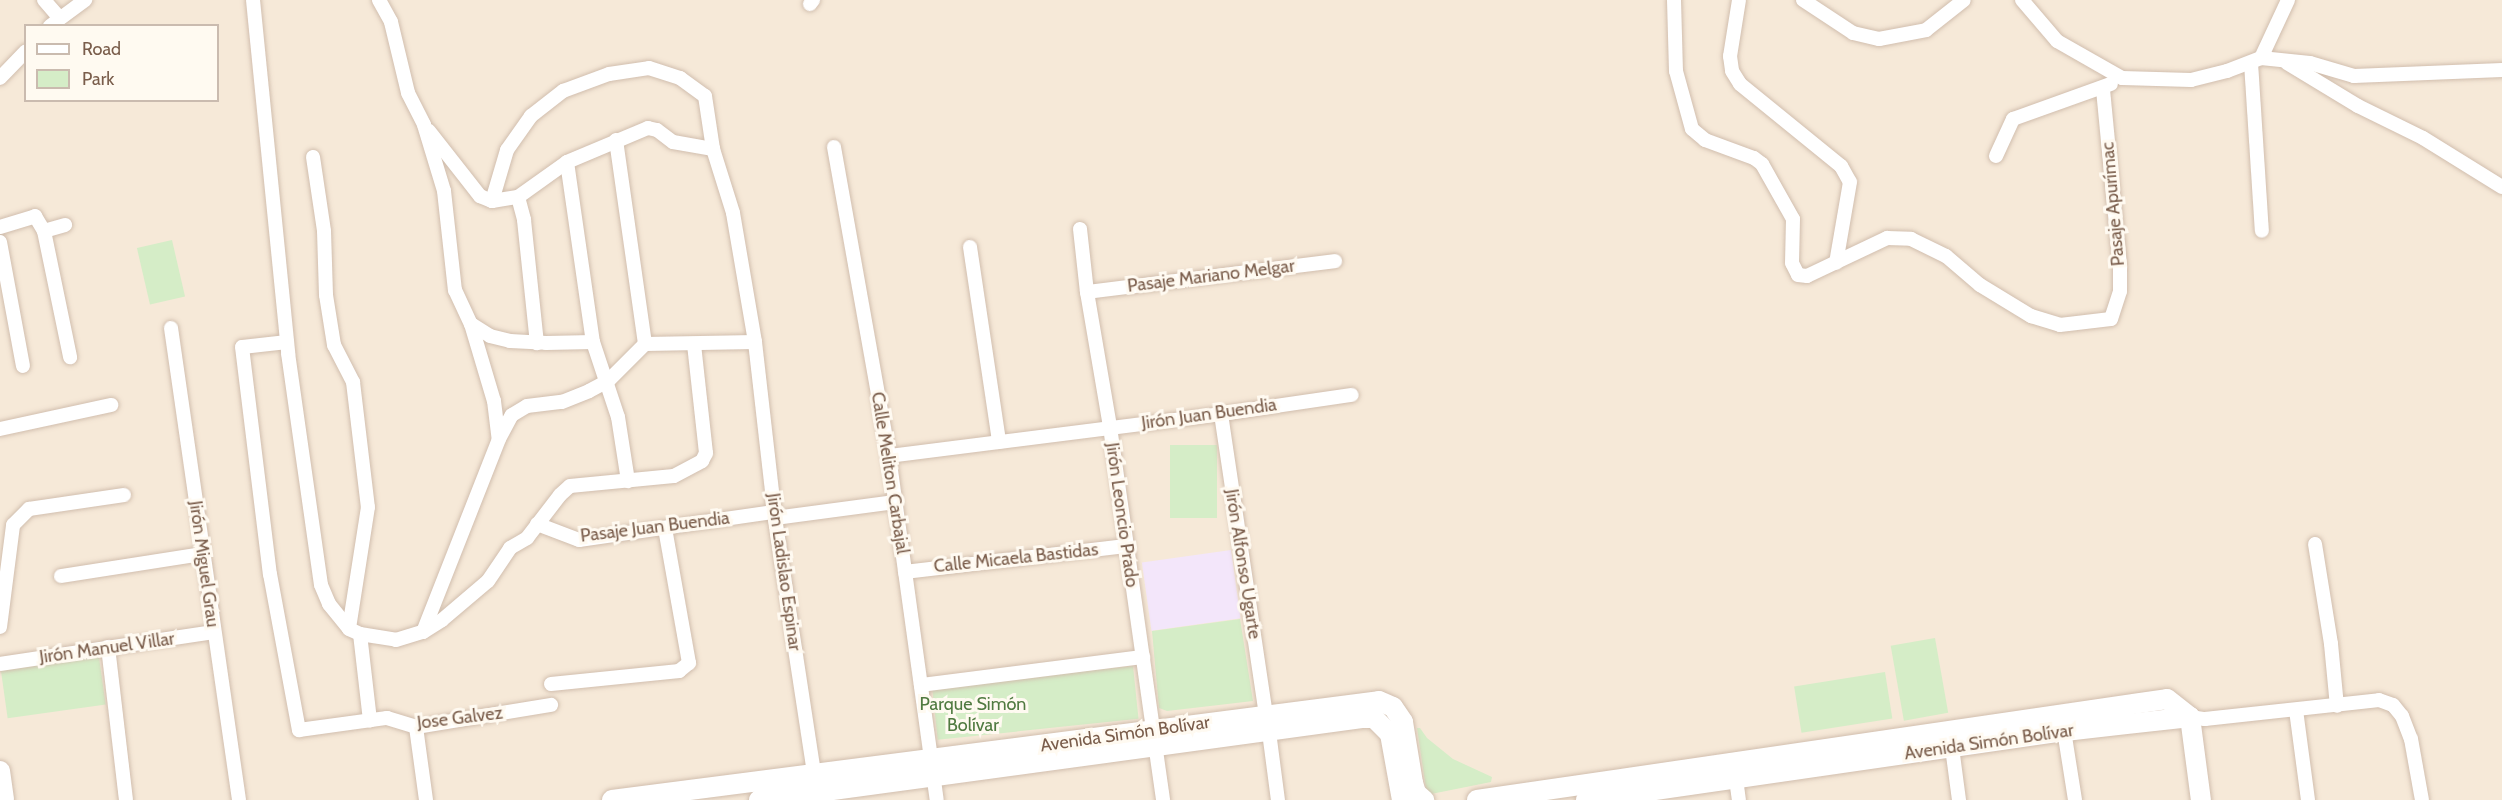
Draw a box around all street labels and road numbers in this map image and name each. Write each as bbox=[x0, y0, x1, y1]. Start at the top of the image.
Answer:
street label: Pasaje Apurímac bbox=[2097, 141, 2129, 267]
street label: Pasaje Mariano Melgar bbox=[1126, 255, 1296, 297]
street label: Calle Meliton Carbajal bbox=[867, 390, 913, 556]
street label: Jirón Juan Buendia bbox=[1140, 394, 1278, 434]
street label: Jirón Leoncio Prado bbox=[1101, 441, 1143, 589]
street label: Jirón Alfonso Ugarte bbox=[1220, 488, 1266, 640]
street label: Jirón Ladislao Espinar bbox=[762, 492, 806, 652]
street label: Jirón Miguel Grau bbox=[184, 499, 224, 629]
street label: Pasaje Juan Buendia bbox=[579, 507, 731, 547]
street label: Calle Micaela Bastidas bbox=[933, 539, 1099, 577]
street label: Jirón Manuel Villar bbox=[38, 628, 176, 668]
street label: Jose Galvez bbox=[416, 702, 504, 734]
street label: Avenida Simón Bolívar bbox=[1039, 711, 1211, 757]
street label: Avenida Simón Bolívar bbox=[1903, 719, 2075, 765]

